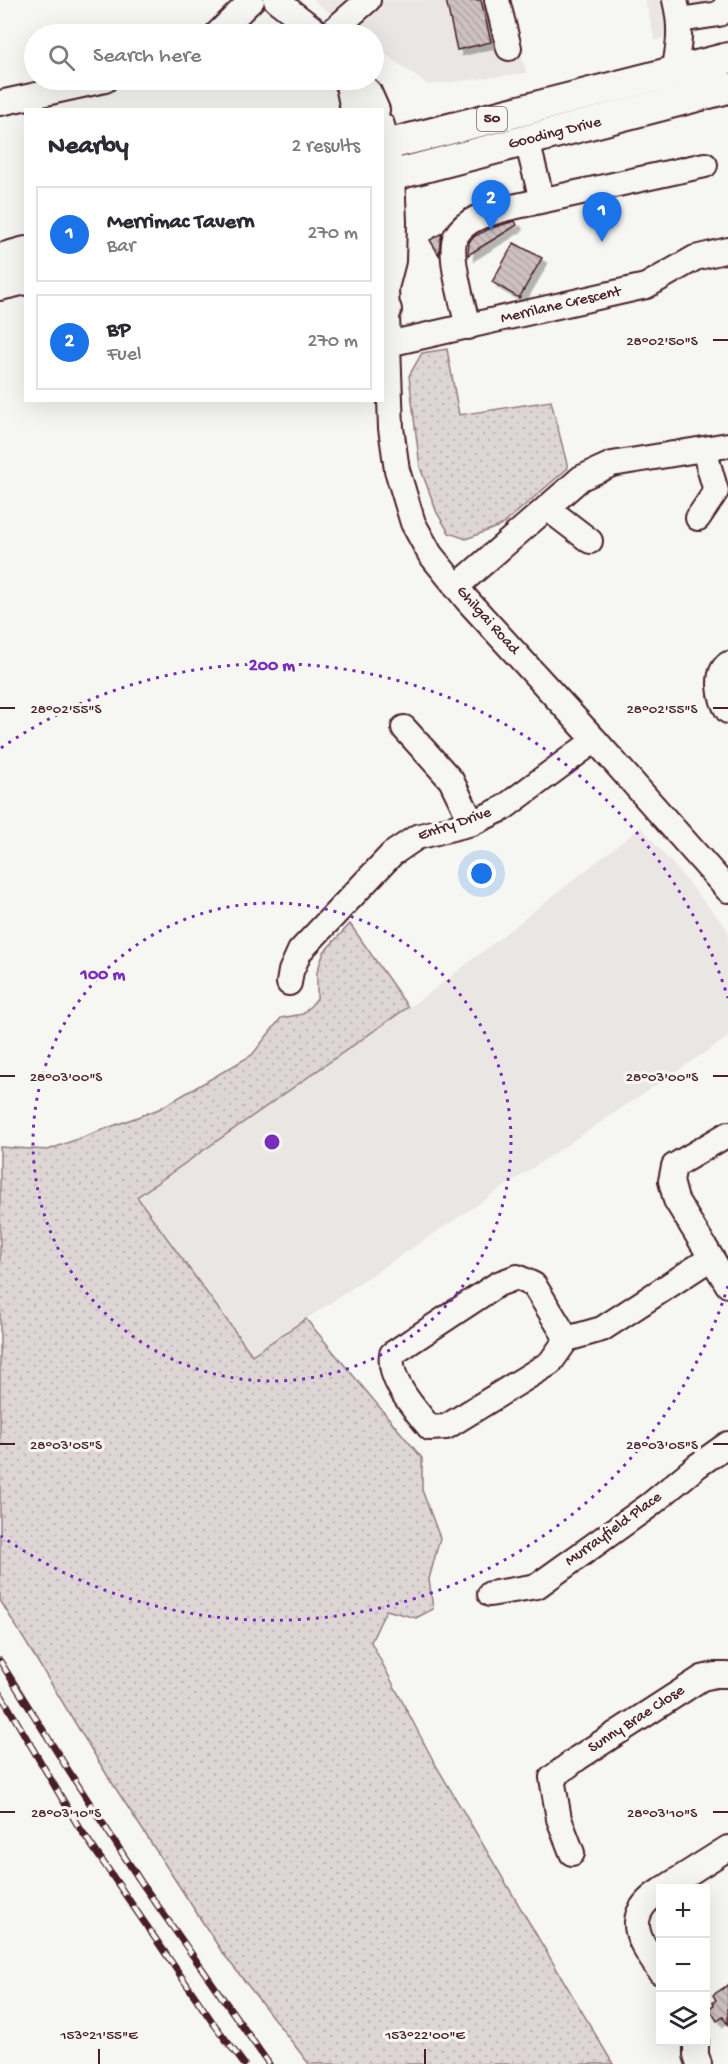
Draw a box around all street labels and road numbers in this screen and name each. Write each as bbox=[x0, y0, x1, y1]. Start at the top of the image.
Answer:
road number: 50 bbox=[477, 107, 507, 131]
street label: Gooding Drive bbox=[507, 113, 604, 155]
street label: Merrilane Crescent bbox=[499, 283, 624, 329]
street label: Ghilgai Road bbox=[451, 583, 524, 660]
street label: Entry Drive bbox=[416, 803, 495, 846]
street label: Murrayfield Place bbox=[562, 1488, 667, 1571]
street label: Sunny Brae Close bbox=[585, 1681, 689, 1758]

